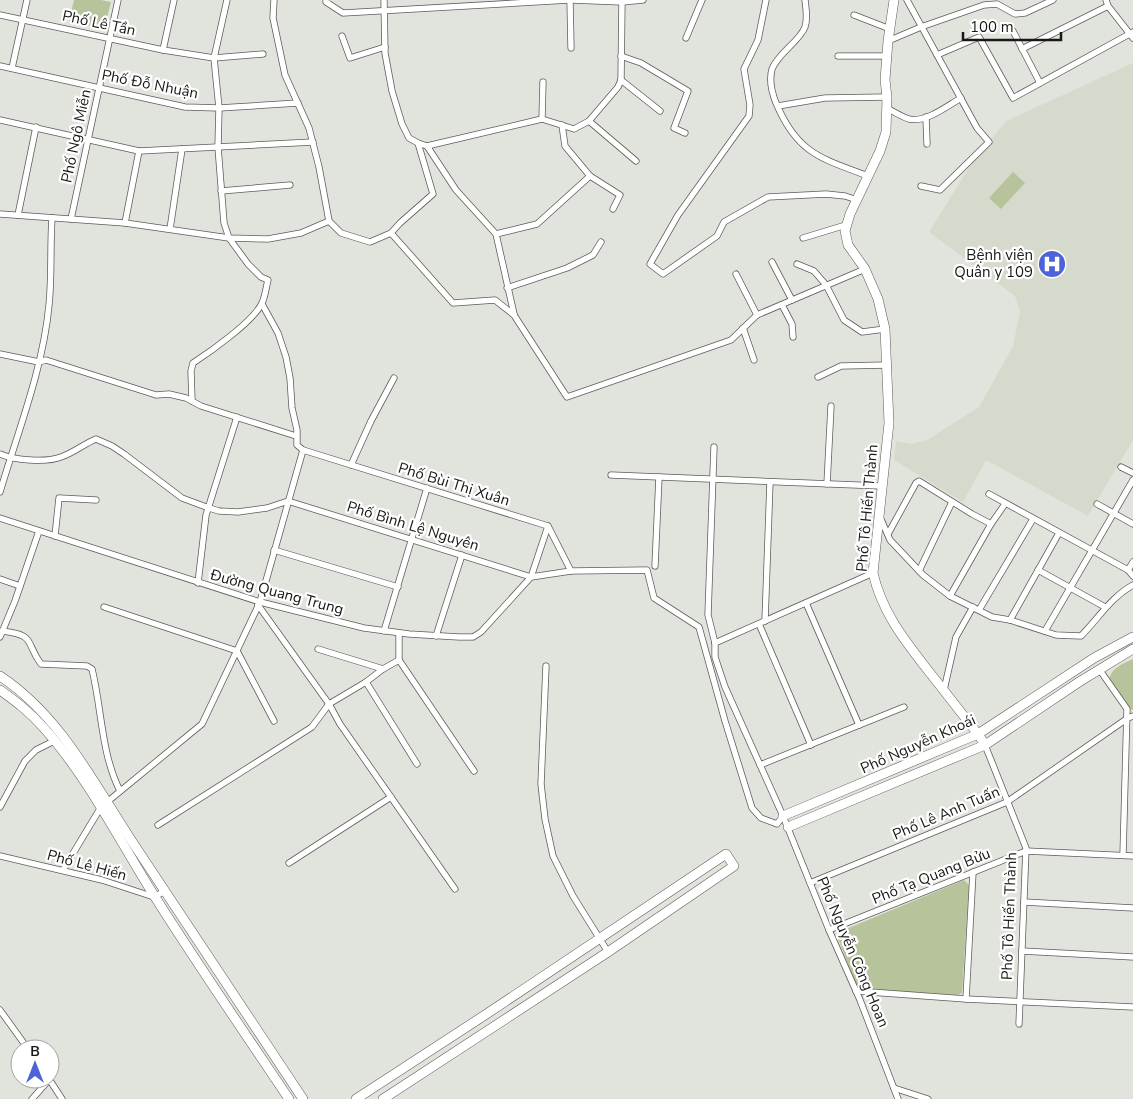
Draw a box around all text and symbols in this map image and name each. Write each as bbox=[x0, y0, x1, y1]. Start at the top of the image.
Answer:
street label: Phố Lê Tần bbox=[60, 5, 138, 41]
scale bar bbox=[963, 10, 1060, 42]
text: 100 m bbox=[970, 17, 1014, 37]
street label: Phố Đỗ Nhuận bbox=[100, 65, 200, 103]
street label: Phố Ngô Miễn bbox=[56, 87, 96, 185]
place label: Bệnh viện Quân y 109 bbox=[954, 245, 1033, 282]
hospital icon: Bệnh viện Quân y 109 bbox=[1037, 249, 1067, 279]
street label: Phố Tô Hiến Thành bbox=[851, 443, 883, 573]
street label: Phố Bùi Thị Xuân bbox=[396, 458, 512, 510]
street label: Phố Bình Lệ Nguyên bbox=[345, 496, 481, 556]
street label: Đường Quang Trung bbox=[207, 564, 346, 619]
street label: Phố Nguyễn Khoái bbox=[857, 710, 979, 778]
street label: Phố Lê Anh Tuấn bbox=[889, 781, 1003, 845]
street label: Phố Tạ Quang Bửu bbox=[869, 843, 993, 909]
street label: Phố Lê Hiến bbox=[45, 845, 129, 885]
street label: Phố Tô Hiến Thành bbox=[997, 852, 1021, 980]
street label: Phố Nguyễn Công Hoan bbox=[812, 874, 894, 1030]
north arrow bbox=[10, 1039, 60, 1089]
text: B bbox=[30, 1042, 40, 1061]

